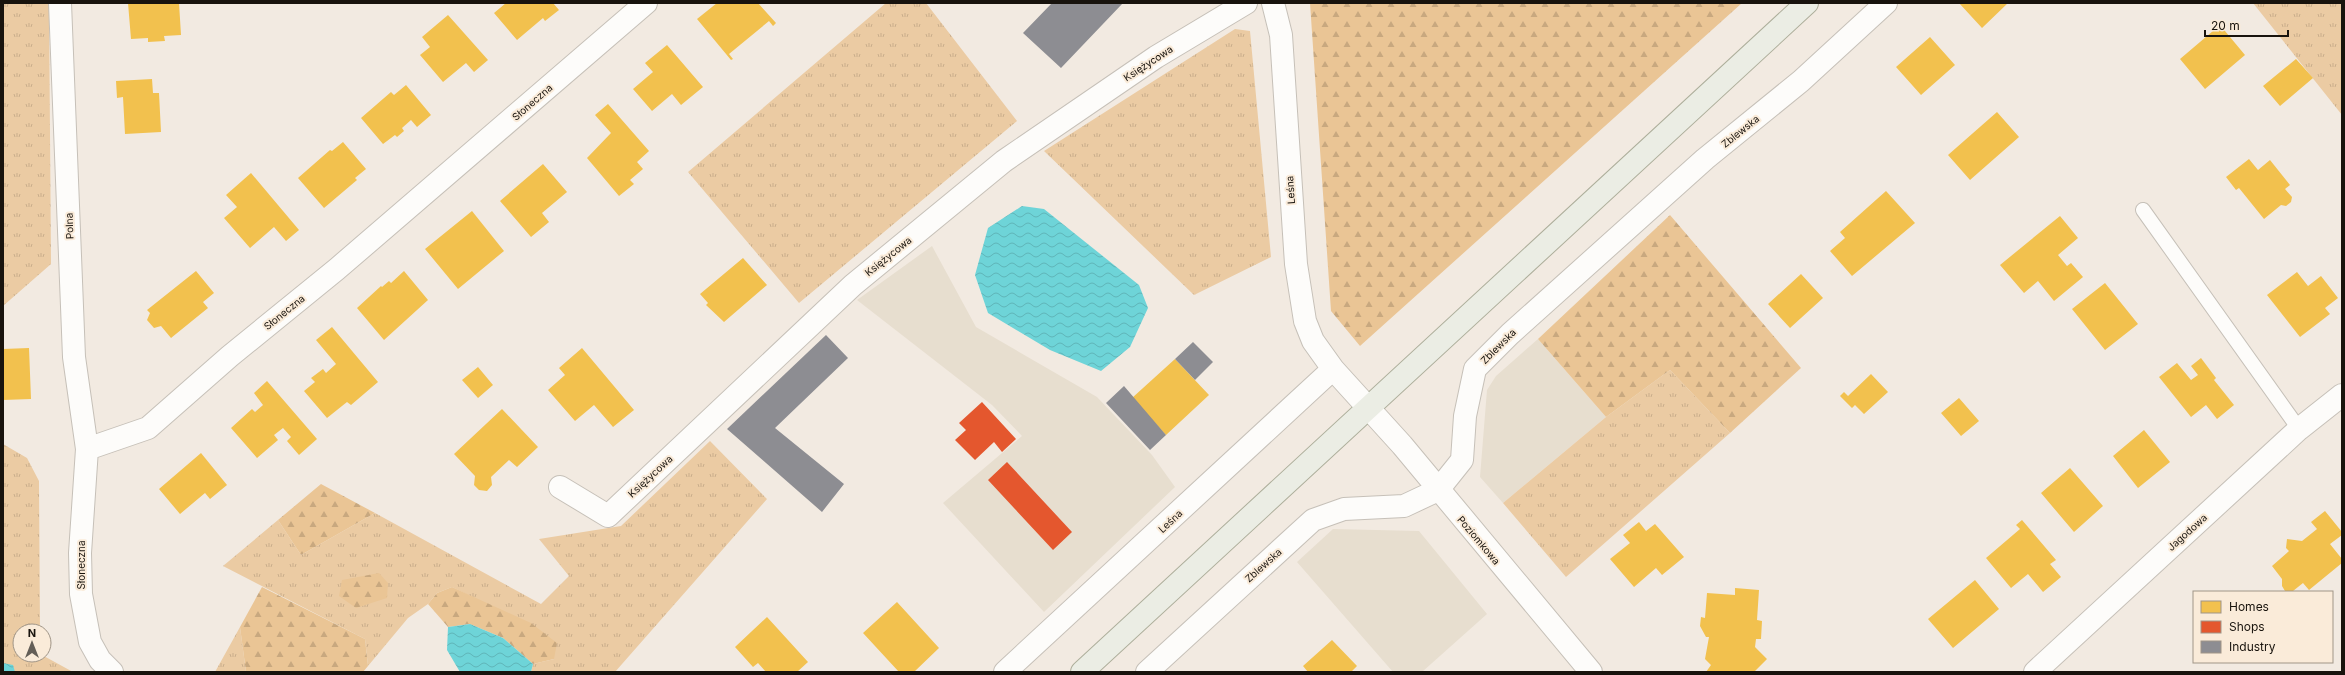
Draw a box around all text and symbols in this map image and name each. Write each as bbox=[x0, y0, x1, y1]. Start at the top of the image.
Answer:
scale bar bbox=[2205, 12, 2288, 38]
text: 20 m bbox=[2211, 18, 2240, 33]
street label: Księżycowa bbox=[1121, 43, 1175, 83]
street label: Słoneczna bbox=[510, 81, 554, 123]
street label: Zblewska bbox=[1719, 112, 1761, 150]
street label: Leśna bbox=[1283, 175, 1297, 205]
street label: Polna bbox=[63, 213, 75, 239]
street label: Księżycowa bbox=[862, 234, 914, 278]
street label: Słoneczna bbox=[261, 292, 307, 332]
street label: Zblewska bbox=[1478, 326, 1518, 366]
street label: Księżycowa bbox=[625, 452, 675, 500]
street label: Leśna bbox=[1156, 507, 1184, 535]
street label: Jagodowa bbox=[2165, 511, 2209, 553]
street label: Poziomkowa bbox=[1455, 513, 1503, 567]
street label: Słoneczna bbox=[75, 540, 87, 590]
street label: Zblewska bbox=[1242, 545, 1284, 585]
legend bbox=[2193, 591, 2333, 663]
text: Homes bbox=[2229, 599, 2269, 614]
text: Shops bbox=[2229, 619, 2265, 634]
north arrow bbox=[12, 623, 52, 663]
text: N bbox=[28, 626, 36, 640]
text: Industry bbox=[2229, 639, 2276, 654]

